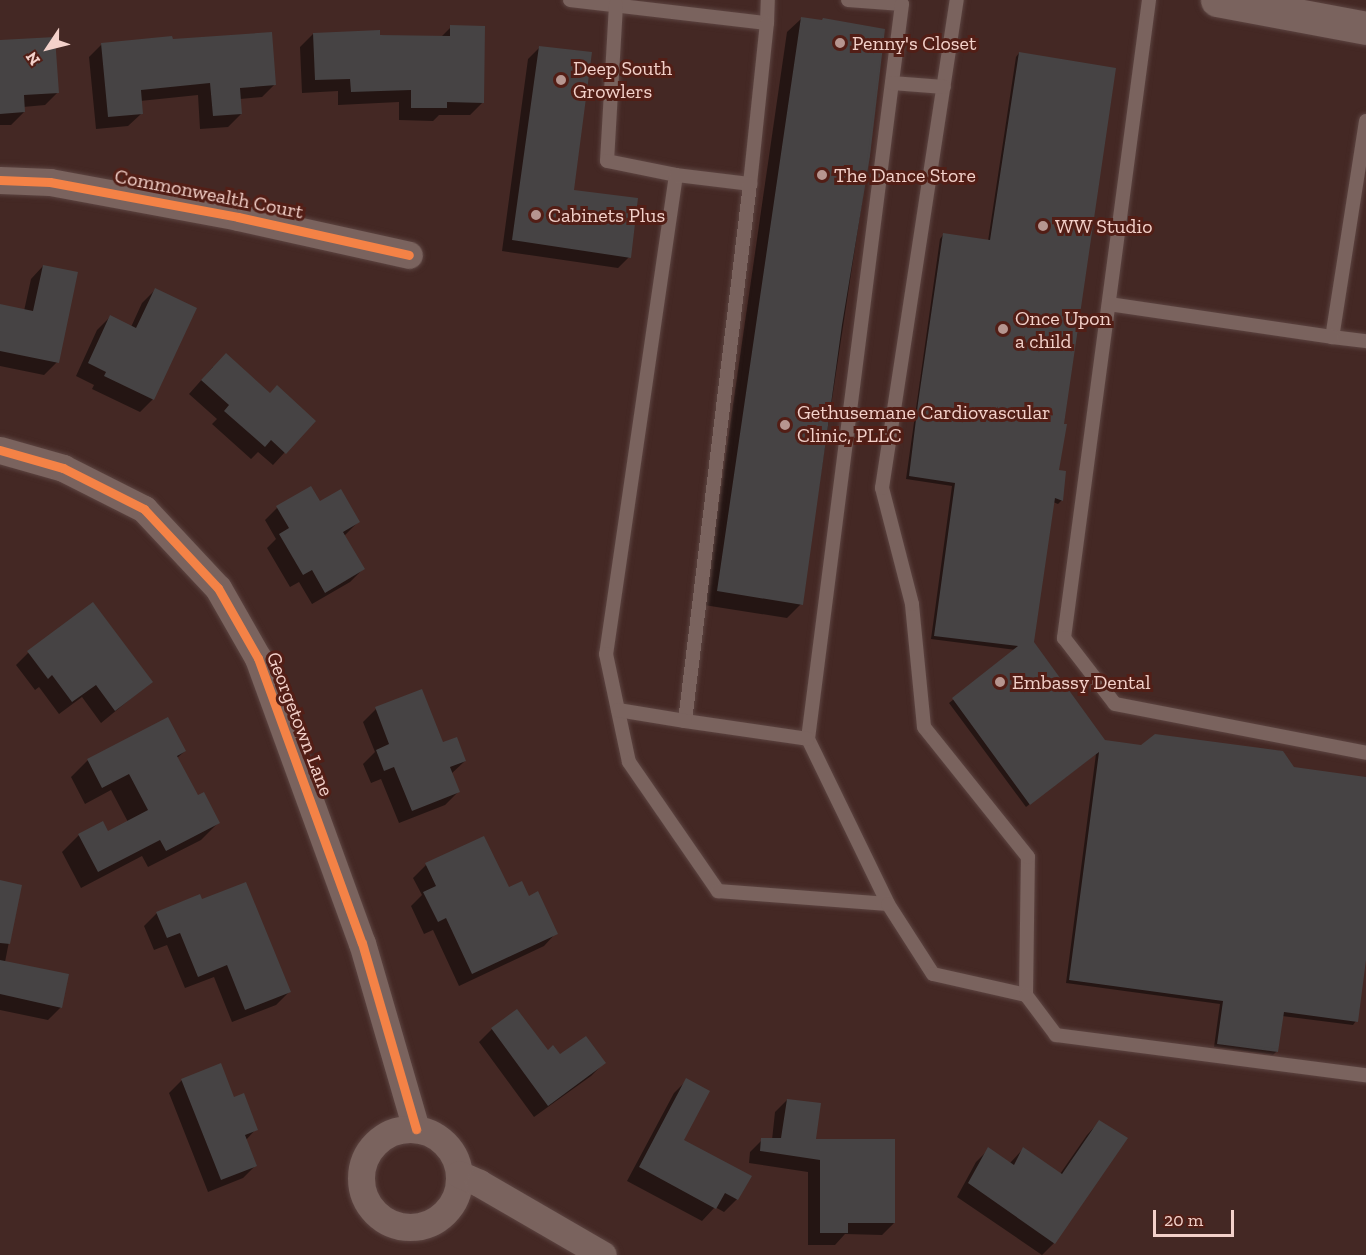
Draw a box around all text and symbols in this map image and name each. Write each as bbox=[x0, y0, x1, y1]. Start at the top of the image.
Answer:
north arrow bbox=[18, 18, 78, 78]
place label: Penny's Closet bbox=[852, 31, 976, 55]
marker: Penny's Closet bbox=[833, 36, 847, 50]
text: N bbox=[22, 48, 44, 69]
place label: Deep South Growlers bbox=[573, 56, 672, 103]
marker: Deep South Growlers bbox=[554, 73, 568, 87]
place label: The Dance Store bbox=[834, 163, 976, 187]
street label: Commonwealth Court bbox=[113, 164, 305, 224]
marker: The Dance Store bbox=[815, 168, 829, 182]
place label: Cabinets Plus bbox=[548, 203, 665, 227]
marker: Cabinets Plus bbox=[529, 208, 543, 222]
place label: WW Studio bbox=[1055, 214, 1153, 238]
marker: WW Studio bbox=[1036, 219, 1050, 233]
place label: Once Upon a child bbox=[1015, 306, 1111, 353]
marker: Once Upon a child bbox=[996, 322, 1010, 336]
place label: Gethusemane Cardiovascular Clinic, PLLC bbox=[797, 401, 1050, 448]
marker: Gethusemane Cardiovascular Clinic, PLLC bbox=[778, 418, 792, 432]
street label: Georgetown Lane bbox=[261, 649, 339, 799]
place label: Embassy Dental bbox=[1012, 670, 1151, 694]
marker: Embassy Dental bbox=[993, 675, 1007, 689]
scale bar bbox=[1156, 1198, 1237, 1236]
text: 20 m bbox=[1164, 1209, 1203, 1231]

